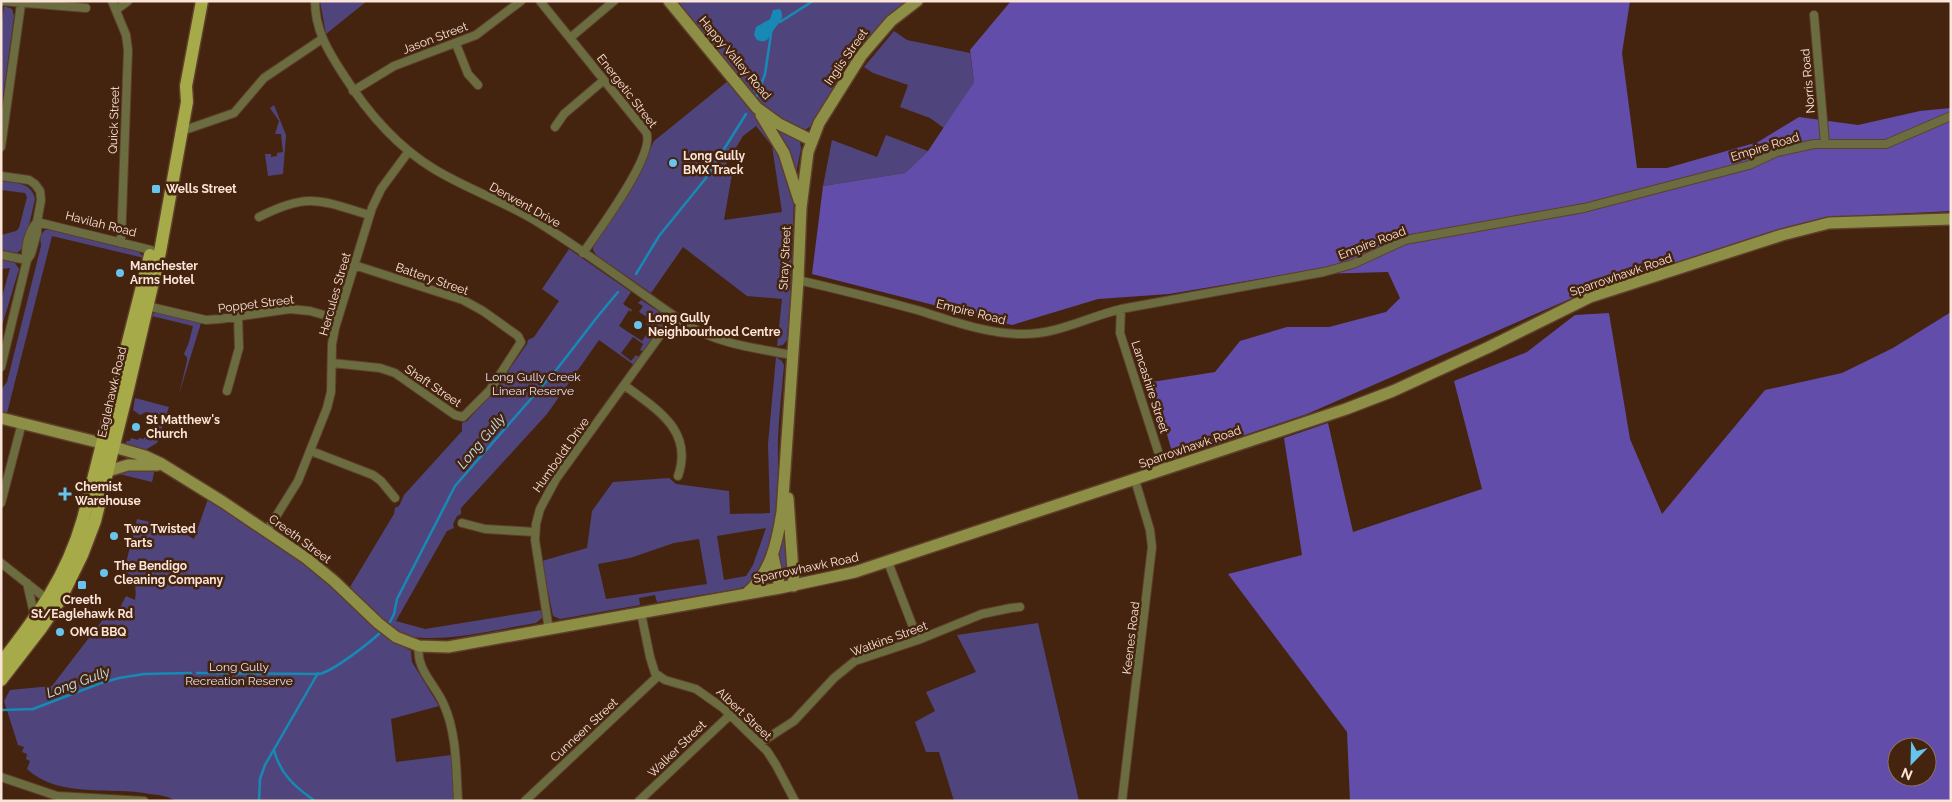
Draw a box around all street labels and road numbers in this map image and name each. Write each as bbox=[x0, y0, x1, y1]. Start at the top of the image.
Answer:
street label: Happy Valley Road bbox=[696, 14, 774, 102]
street label: Jason Street bbox=[401, 19, 469, 57]
street label: Inglis Street bbox=[822, 26, 870, 88]
street label: Norris Road bbox=[1798, 48, 1818, 114]
street label: Energetic Street bbox=[594, 52, 660, 130]
street label: Quick Street bbox=[106, 86, 122, 154]
street label: Empire Road bbox=[1729, 130, 1801, 164]
street label: Derwent Drive bbox=[487, 180, 563, 230]
street label: Havilah Road bbox=[64, 208, 138, 240]
street label: Empire Road bbox=[1336, 224, 1408, 262]
street label: Stray Street bbox=[776, 226, 794, 290]
street label: Hercules Street bbox=[316, 251, 354, 337]
street label: Sparrowhawk Road bbox=[1568, 251, 1674, 299]
street label: Battery Street bbox=[394, 260, 470, 298]
street label: Poppet Street bbox=[217, 292, 295, 316]
street label: Empire Road bbox=[935, 297, 1007, 327]
street label: Lancashire Street bbox=[1128, 339, 1172, 435]
street label: Eaglehawk Road bbox=[95, 345, 129, 439]
street label: Shaft Street bbox=[402, 362, 464, 410]
street label: Humboldt Drive bbox=[530, 415, 592, 495]
street label: Sparrowhawk Road bbox=[1137, 423, 1243, 471]
street label: Creeth Street bbox=[266, 512, 334, 566]
street label: Sparrowhawk Road bbox=[752, 550, 860, 586]
street label: Keenes Road bbox=[1120, 601, 1142, 675]
street label: Watkins Street bbox=[849, 619, 929, 659]
street label: Albert Street bbox=[713, 685, 775, 743]
street label: Cunneen Street bbox=[547, 695, 621, 765]
street label: Walker Street bbox=[645, 718, 709, 780]

